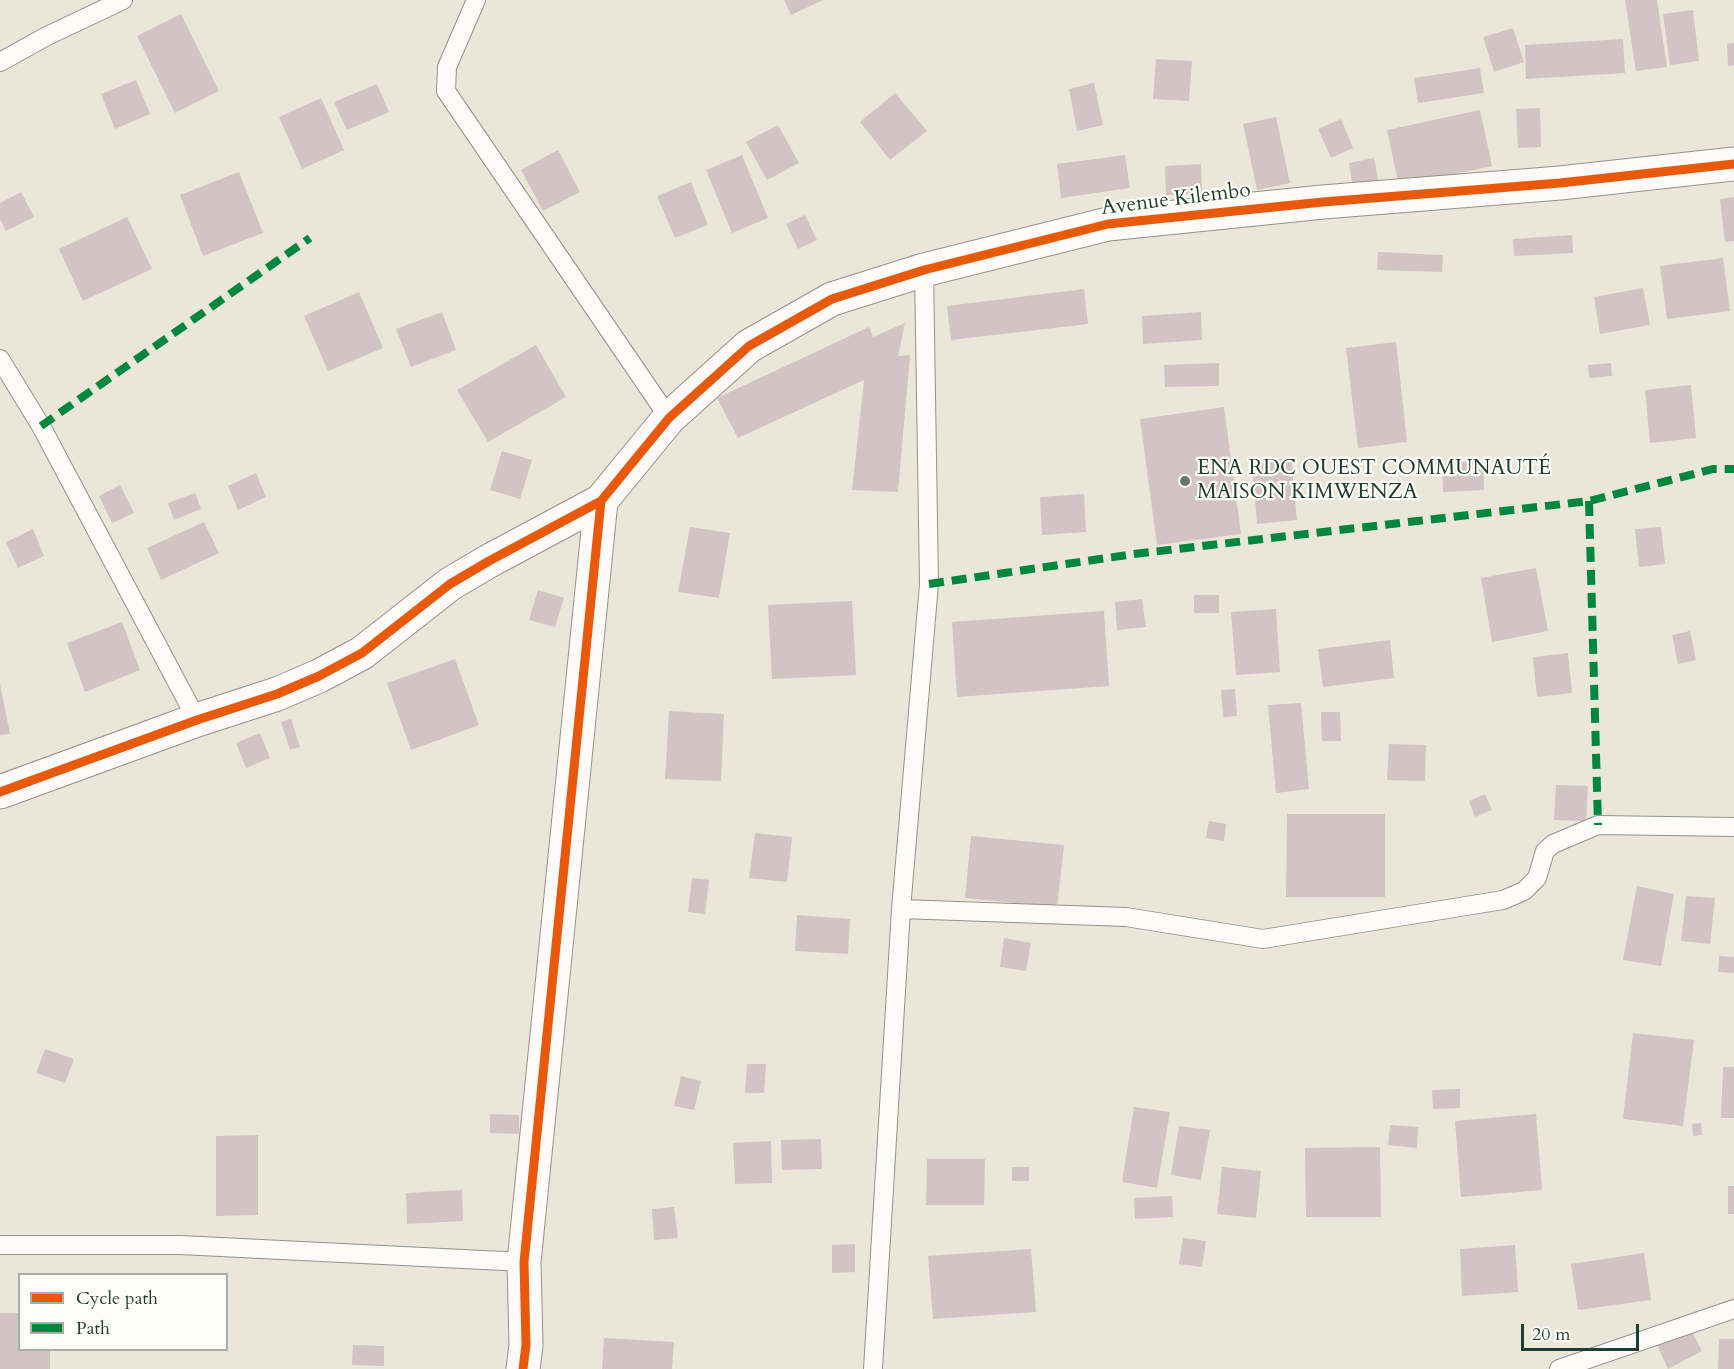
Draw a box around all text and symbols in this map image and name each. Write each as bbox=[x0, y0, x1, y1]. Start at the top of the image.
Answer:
street label: Avenue Kilembo bbox=[1100, 178, 1252, 222]
place label: ENA RDC OUEST COMMUNAUTÉ MAISON KIMWENZA bbox=[1197, 456, 1551, 506]
marker: ENA RDC OUEST COMMUNAUTÉ MAISON KIMWENZA bbox=[1178, 474, 1192, 488]
legend bbox=[18, 1273, 228, 1351]
text: Cycle path bbox=[76, 1286, 158, 1311]
scale bar bbox=[1524, 1312, 1642, 1350]
text: Path bbox=[76, 1316, 110, 1341]
text: 20 m bbox=[1532, 1322, 1571, 1347]

